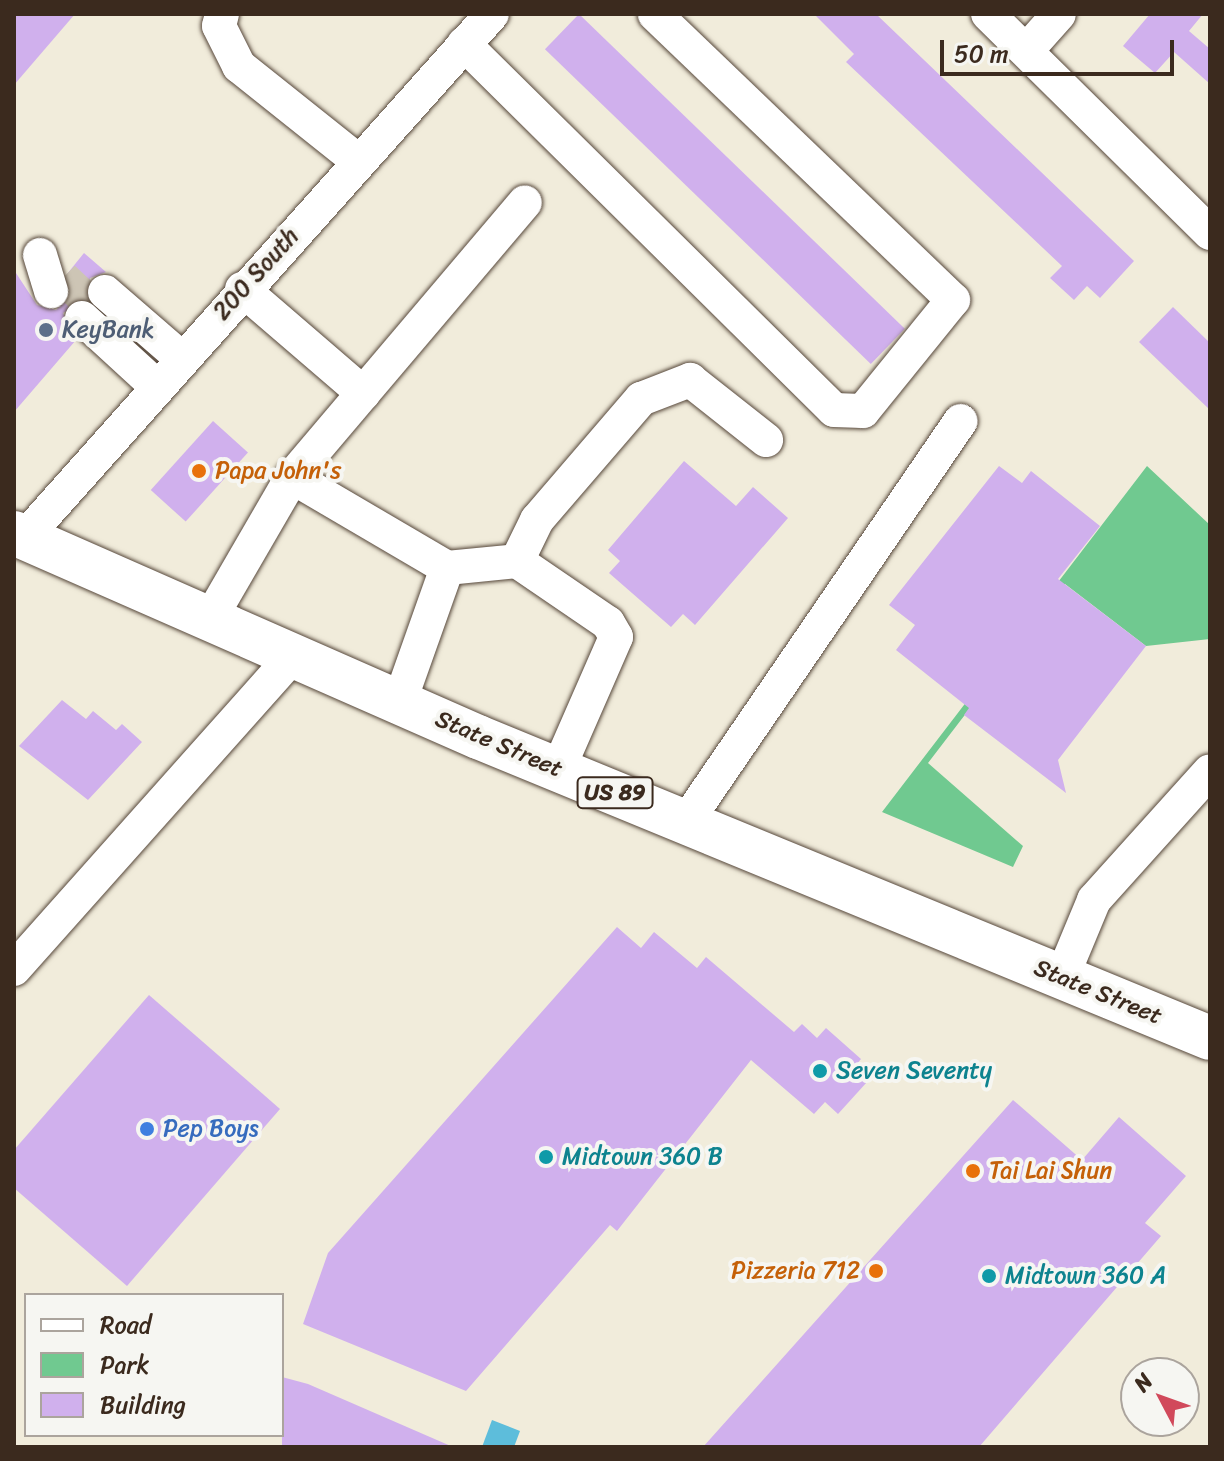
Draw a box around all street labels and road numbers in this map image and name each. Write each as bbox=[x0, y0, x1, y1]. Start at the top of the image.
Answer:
street label: 200 South bbox=[207, 222, 305, 326]
street label: State Street bbox=[431, 704, 567, 784]
road number: US 89 bbox=[575, 775, 655, 811]
street label: State Street bbox=[1029, 953, 1167, 1031]

